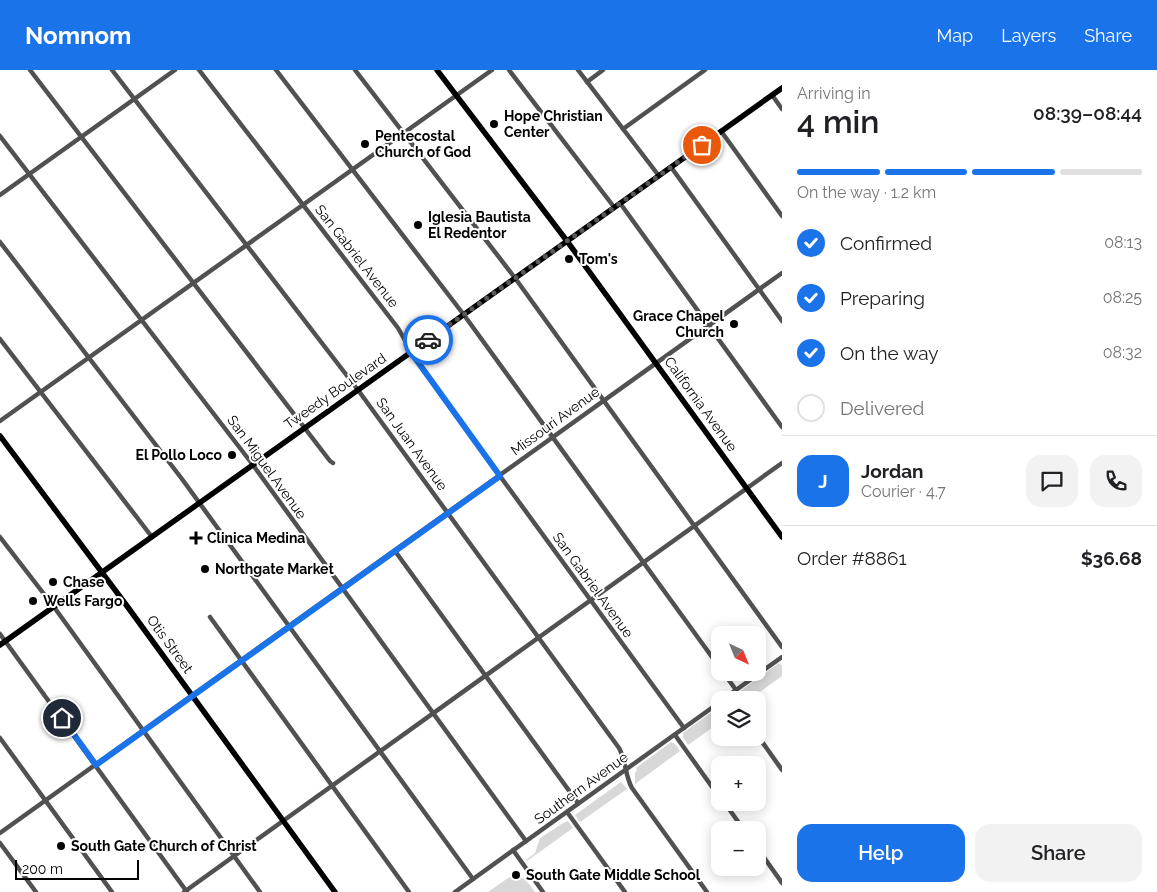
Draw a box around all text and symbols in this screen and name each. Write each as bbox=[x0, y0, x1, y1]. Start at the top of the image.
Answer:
text: Nomnom bbox=[25, 21, 131, 50]
text: Map bbox=[937, 25, 973, 46]
text: Layers bbox=[1001, 25, 1056, 46]
text: Share bbox=[1084, 25, 1132, 46]
text: Arriving in bbox=[797, 84, 871, 103]
text: 08:39–08:44 bbox=[1033, 102, 1142, 124]
text: 4 min bbox=[797, 103, 879, 140]
place label: Hope Christian Center bbox=[504, 108, 603, 140]
marker: Hope Christian Center bbox=[488, 118, 500, 130]
pin bbox=[681, 124, 723, 166]
place label: Pentecostal Church of God bbox=[375, 128, 471, 160]
icon: bag bbox=[688, 131, 716, 159]
marker: Pentecostal Church of God bbox=[359, 138, 371, 150]
text: On the way · 1.2 km bbox=[797, 183, 936, 202]
street label: San Gabriel Avenue bbox=[312, 201, 402, 311]
place label: Iglesia Bautista El Redentor bbox=[428, 209, 531, 241]
marker: Iglesia Bautista El Redentor bbox=[412, 219, 424, 231]
icon: check bbox=[797, 229, 825, 257]
text: Confirmed bbox=[840, 232, 932, 254]
text: 08:13 bbox=[1104, 233, 1142, 252]
place label: Tom's bbox=[579, 251, 618, 267]
marker: Tom's bbox=[563, 253, 575, 265]
icon: check bbox=[797, 284, 825, 312]
text: Preparing bbox=[840, 287, 925, 309]
text: 08:25 bbox=[1103, 288, 1142, 307]
place label: Grace Chapel Church bbox=[633, 308, 725, 340]
courier bbox=[403, 315, 453, 365]
marker: Grace Chapel Church bbox=[728, 318, 740, 330]
icon: car bbox=[414, 326, 442, 354]
icon: check bbox=[797, 339, 825, 367]
text: On the way bbox=[840, 342, 939, 364]
text: 08:32 bbox=[1103, 343, 1142, 362]
street label: Tweedy Boulevard bbox=[281, 350, 389, 432]
street label: California Avenue bbox=[661, 354, 741, 454]
street label: Missouri Avenue bbox=[508, 383, 602, 459]
street label: San Juan Avenue bbox=[373, 395, 451, 493]
text: Delivered bbox=[840, 397, 924, 419]
street label: San Miguel Avenue bbox=[224, 412, 310, 522]
place label: El Pollo Loco bbox=[135, 447, 223, 463]
marker: El Pollo Loco bbox=[226, 449, 238, 461]
button: chat bbox=[1026, 455, 1078, 507]
button: phone bbox=[1090, 455, 1142, 507]
text: Jordan bbox=[861, 460, 924, 482]
text: J bbox=[818, 470, 828, 492]
text: Courier · 4.7 bbox=[861, 482, 946, 501]
street label: San Gabriel Avenue bbox=[550, 529, 636, 641]
place label: Clinica Medina bbox=[207, 530, 305, 546]
marker: Clinica Medina bbox=[189, 531, 203, 545]
text: Order #8861 bbox=[797, 547, 907, 569]
text: $36.68 bbox=[1081, 547, 1142, 569]
place label: Northgate Market bbox=[215, 561, 334, 577]
marker: Northgate Market bbox=[199, 563, 211, 575]
place label: Chase bbox=[63, 574, 105, 590]
marker: Chase bbox=[47, 576, 59, 588]
place label: Wells Fargo bbox=[43, 593, 123, 609]
marker: Wells Fargo bbox=[27, 595, 39, 607]
street label: Otis Street bbox=[144, 612, 196, 676]
north arrow bbox=[711, 626, 766, 681]
map controls bbox=[711, 626, 766, 876]
button: layers bbox=[711, 691, 766, 746]
pin bbox=[41, 697, 83, 739]
icon: home bbox=[48, 704, 76, 732]
street label: Southern Avenue bbox=[531, 749, 631, 827]
button: + bbox=[711, 756, 766, 811]
button: − bbox=[711, 821, 766, 876]
button: Help bbox=[797, 824, 965, 882]
button: Share bbox=[975, 824, 1142, 882]
place label: South Gate Church of Christ bbox=[71, 838, 257, 854]
marker: South Gate Church of Christ bbox=[55, 840, 67, 852]
scale bar bbox=[15, 857, 139, 880]
text: 200 m bbox=[22, 861, 63, 877]
place label: South Gate Middle School bbox=[526, 867, 701, 883]
marker: South Gate Middle School bbox=[510, 869, 522, 881]

